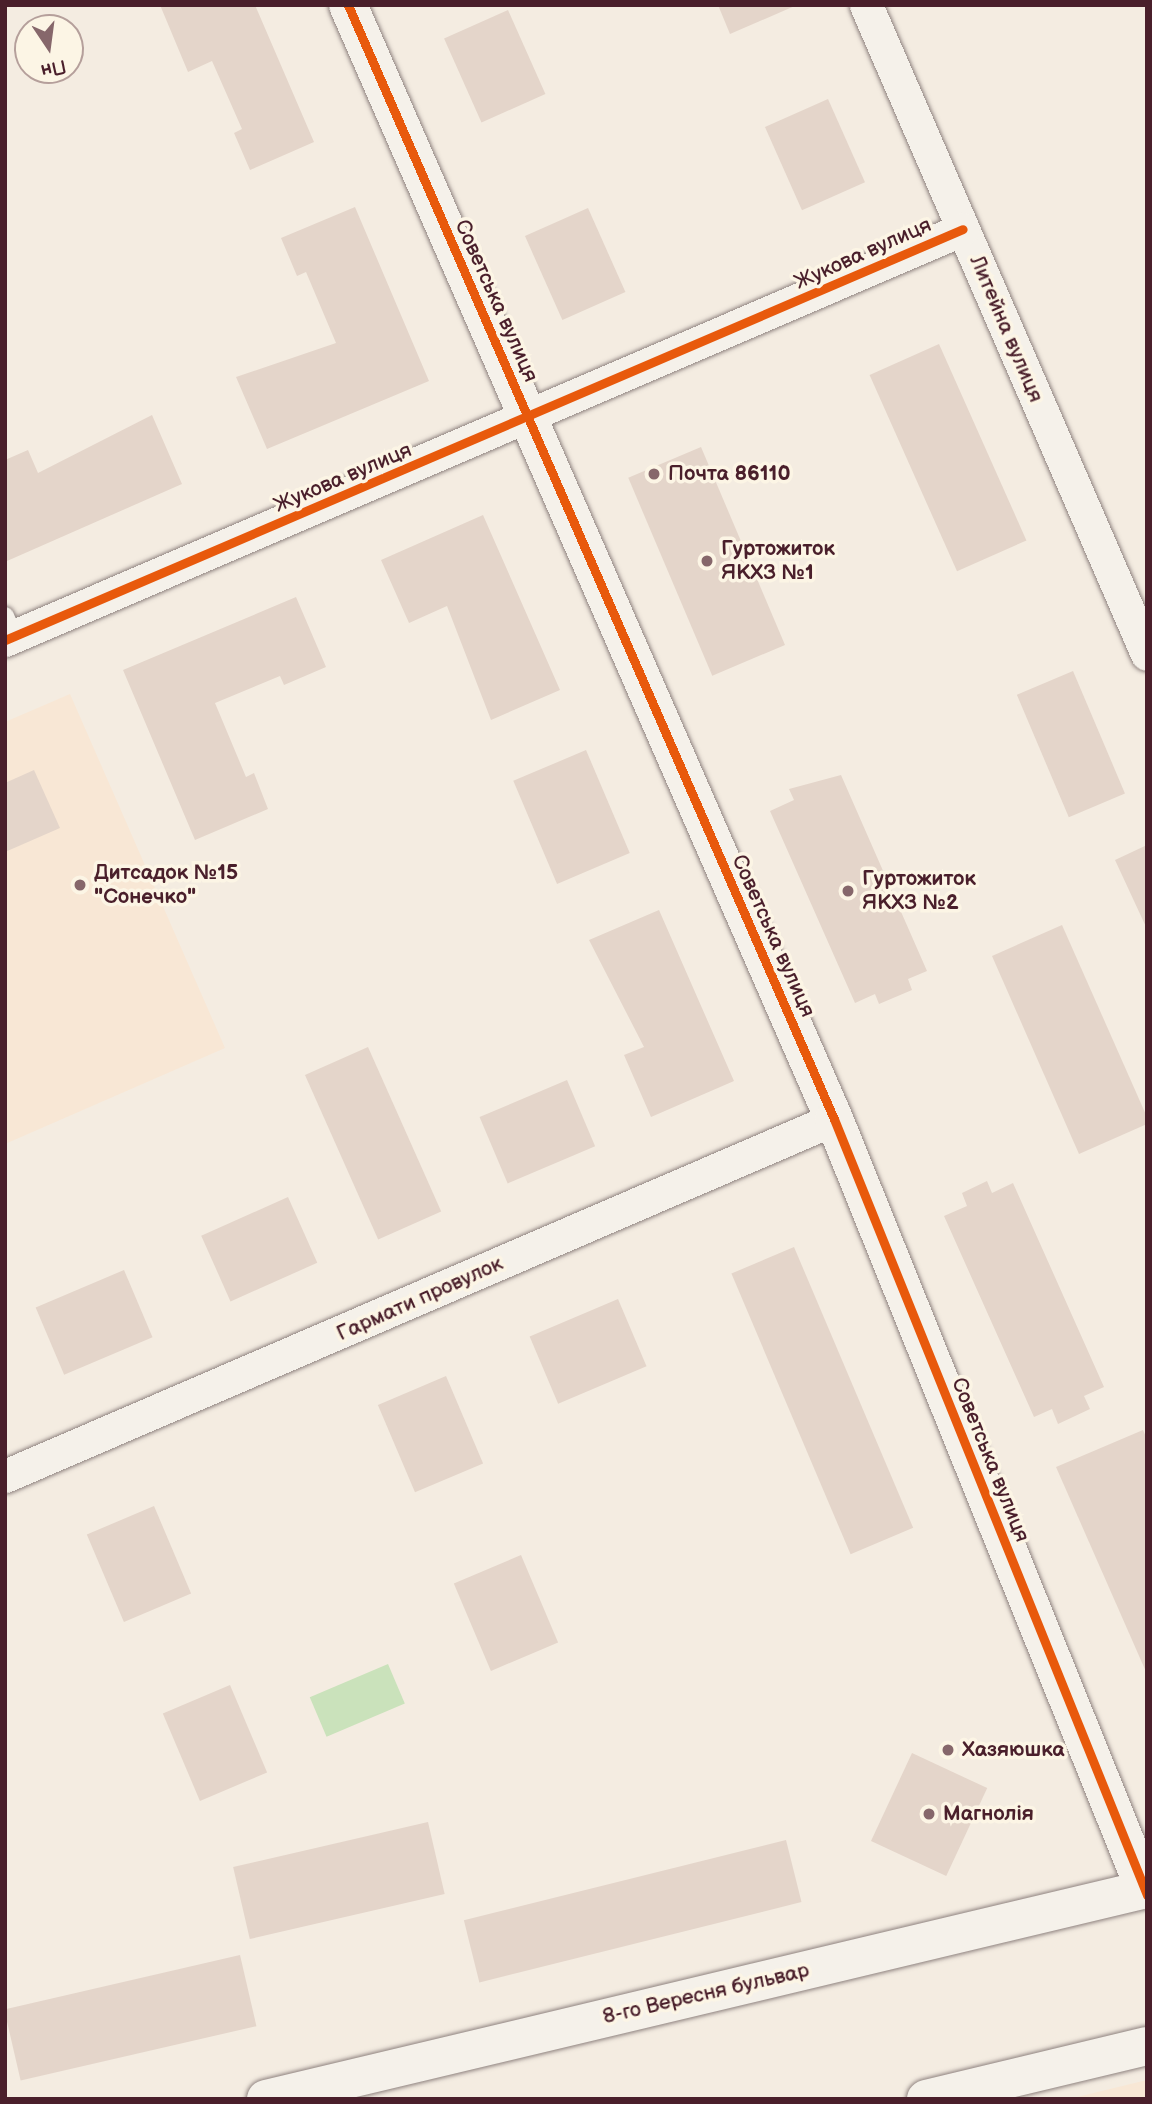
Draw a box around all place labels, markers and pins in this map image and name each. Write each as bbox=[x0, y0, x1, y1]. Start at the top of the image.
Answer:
place label: Почта 86110 bbox=[668, 461, 791, 487]
marker: Почта 86110 bbox=[646, 466, 662, 482]
place label: Гуртожиток ЯКХЗ №1 bbox=[721, 536, 835, 586]
marker: Гуртожиток ЯКХЗ №1 bbox=[699, 553, 715, 569]
place label: Дитсадок №15 "Сонечко" bbox=[94, 860, 238, 910]
place label: Гуртожиток ЯКХЗ №2 bbox=[862, 866, 976, 916]
marker: Дитсадок №15 "Сонечко" bbox=[72, 877, 88, 893]
marker: Гуртожиток ЯКХЗ №2 bbox=[840, 883, 856, 899]
place label: Хазяюшка bbox=[962, 1737, 1065, 1763]
marker: Хазяюшка bbox=[940, 1742, 956, 1758]
place label: Магнолія bbox=[943, 1801, 1034, 1827]
marker: Магнолія bbox=[921, 1806, 937, 1822]

